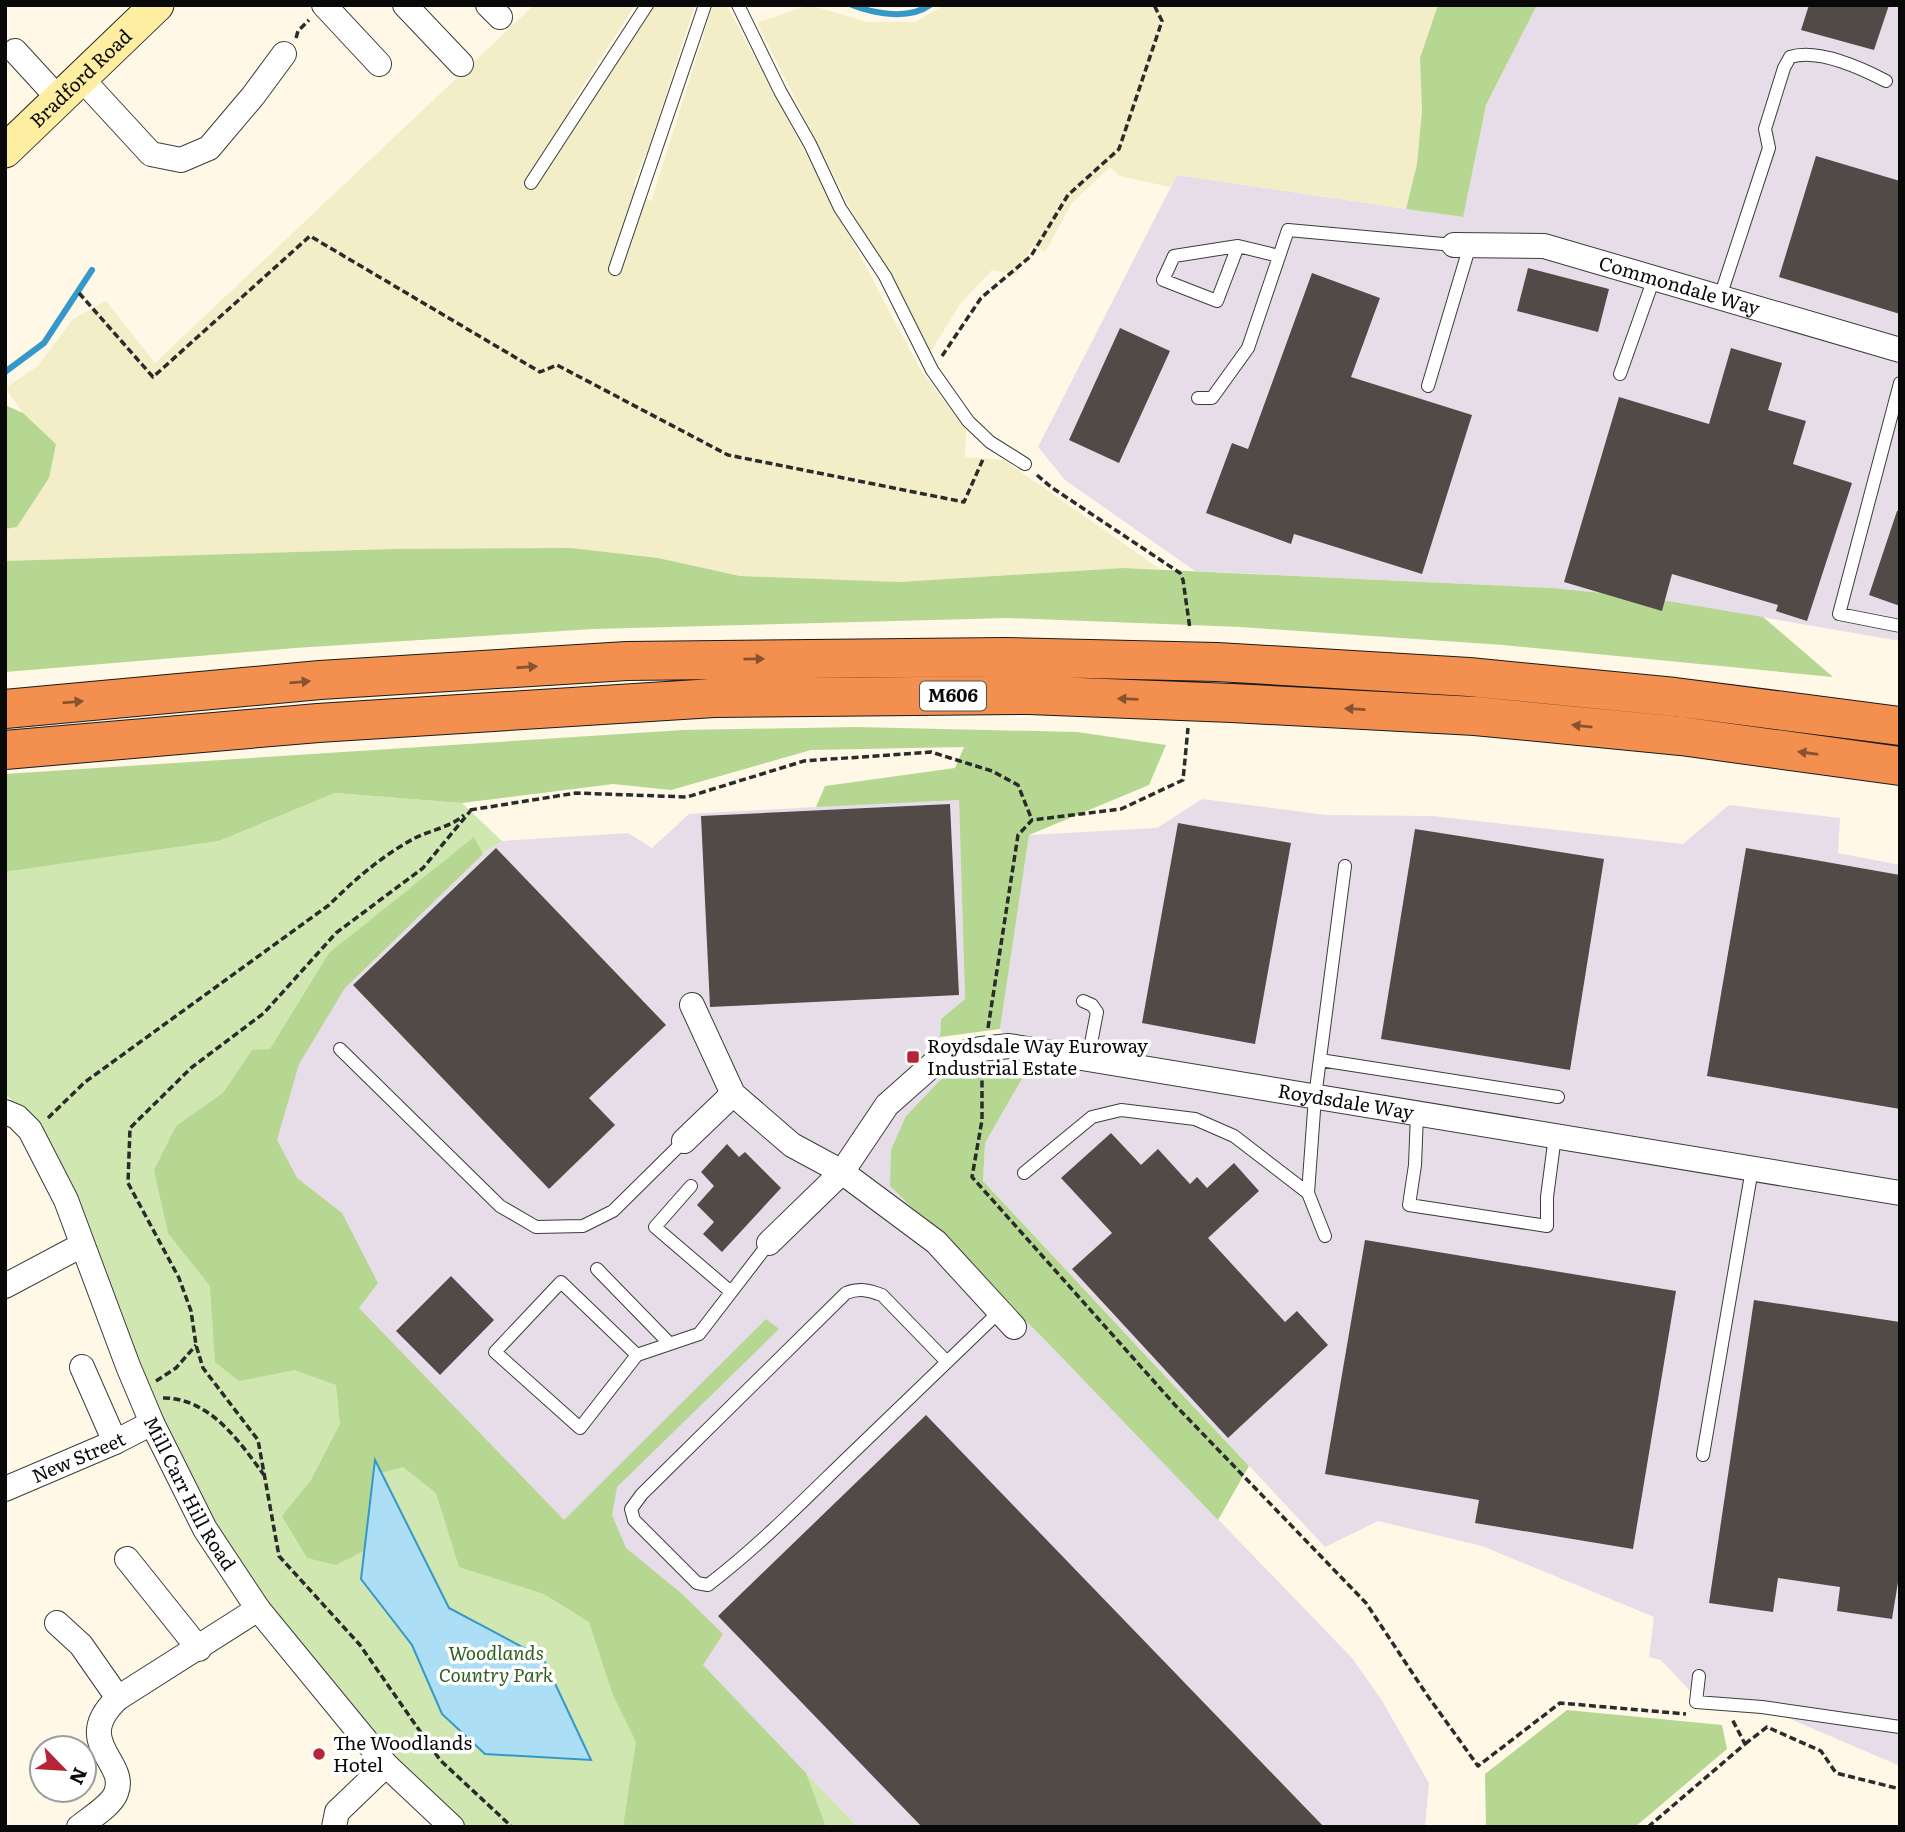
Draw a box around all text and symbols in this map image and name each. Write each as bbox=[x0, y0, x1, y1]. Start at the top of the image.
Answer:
street label: Bradford Road bbox=[23, 22, 138, 133]
street label: Commondale Way bbox=[1596, 248, 1764, 321]
one-way arrow bbox=[743, 654, 765, 665]
one-way arrow bbox=[516, 662, 538, 673]
one-way arrow bbox=[289, 676, 311, 687]
road number: M606 bbox=[920, 682, 986, 710]
one-way arrow bbox=[1117, 693, 1139, 704]
one-way arrow bbox=[62, 697, 84, 708]
one-way arrow bbox=[1344, 704, 1366, 715]
one-way arrow bbox=[1571, 720, 1593, 731]
one-way arrow bbox=[1797, 748, 1819, 759]
place label: Roydsdale Way Euroway Industrial Estate bbox=[927, 1031, 1148, 1081]
marker: Roydsdale Way Euroway Industrial Estate bbox=[905, 1049, 921, 1065]
street label: Roydsdale Way bbox=[1276, 1076, 1416, 1126]
street label: Mill Carr Hill Road bbox=[138, 1411, 244, 1576]
street label: New Street bbox=[27, 1424, 130, 1489]
park label: Woodlands Country Park bbox=[439, 1638, 554, 1688]
place label: The Woodlands Hotel bbox=[333, 1728, 472, 1778]
north arrow bbox=[28, 1734, 98, 1804]
marker: The Woodlands Hotel bbox=[311, 1746, 327, 1762]
text: N bbox=[63, 1763, 95, 1790]

